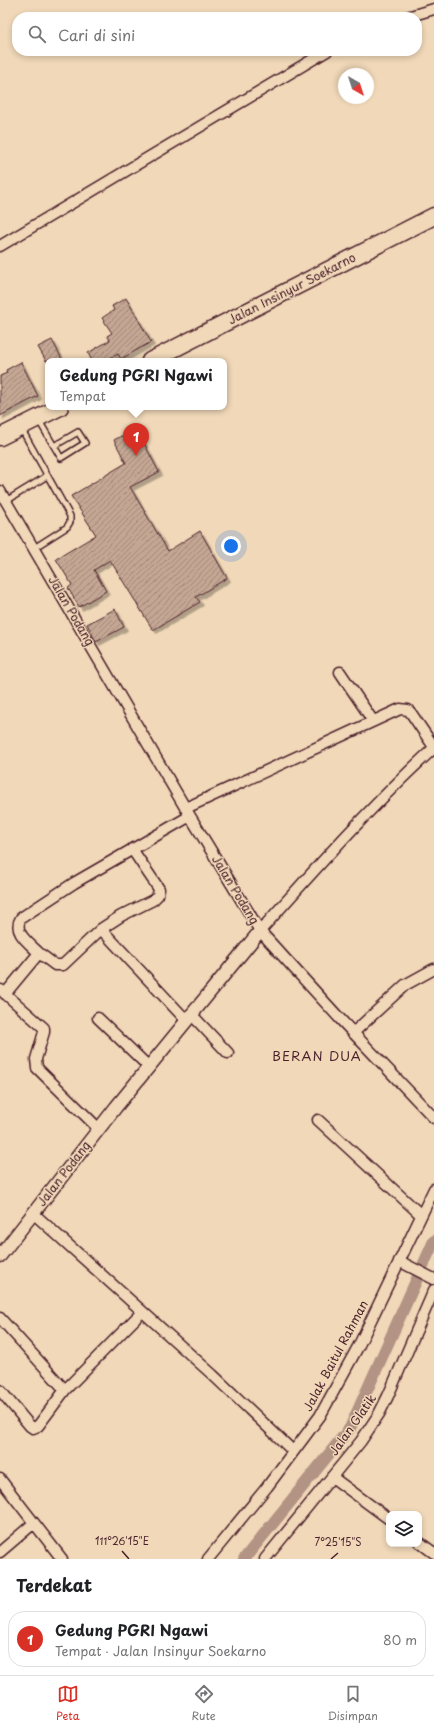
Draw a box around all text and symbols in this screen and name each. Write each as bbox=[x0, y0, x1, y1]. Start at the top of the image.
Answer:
search box bbox=[12, 12, 422, 56]
icon: search bbox=[26, 23, 48, 45]
text: Cari di sini bbox=[58, 23, 135, 46]
north arrow bbox=[338, 68, 374, 104]
street label: Jalan Insinyur Soekarno bbox=[224, 248, 359, 328]
popup bbox=[45, 358, 227, 410]
text: Gedung PGRI Ngawi bbox=[60, 363, 212, 386]
text: Tempat bbox=[60, 386, 106, 405]
pin: 1 bbox=[123, 423, 149, 456]
your location bbox=[221, 536, 241, 556]
street label: Jalan Podang bbox=[45, 572, 99, 649]
street label: Jalan Podang bbox=[208, 851, 264, 928]
district label: BERAN DUA bbox=[272, 1046, 362, 1065]
street label: Jalan Podang bbox=[32, 1137, 94, 1210]
street label: Jalak Baitul Rahman bbox=[298, 1297, 372, 1414]
street label: Jalan Glatik bbox=[324, 1390, 380, 1459]
map controls bbox=[386, 1511, 422, 1547]
button: layers bbox=[386, 1511, 422, 1547]
text: 111°26'15"E bbox=[95, 1533, 149, 1548]
text: 7°25'15"S bbox=[314, 1534, 362, 1549]
text: Terdekat bbox=[16, 1572, 92, 1598]
text: Gedung PGRI Ngawi bbox=[55, 1618, 208, 1641]
text: 1 bbox=[27, 1630, 33, 1649]
text: 80 m bbox=[383, 1630, 417, 1649]
text: Tempat · Jalan Insinyur Soekarno bbox=[55, 1641, 266, 1660]
tab: Peta bbox=[56, 1683, 80, 1724]
tab: Rute bbox=[192, 1683, 216, 1724]
tab: Disimpan bbox=[328, 1683, 378, 1724]

